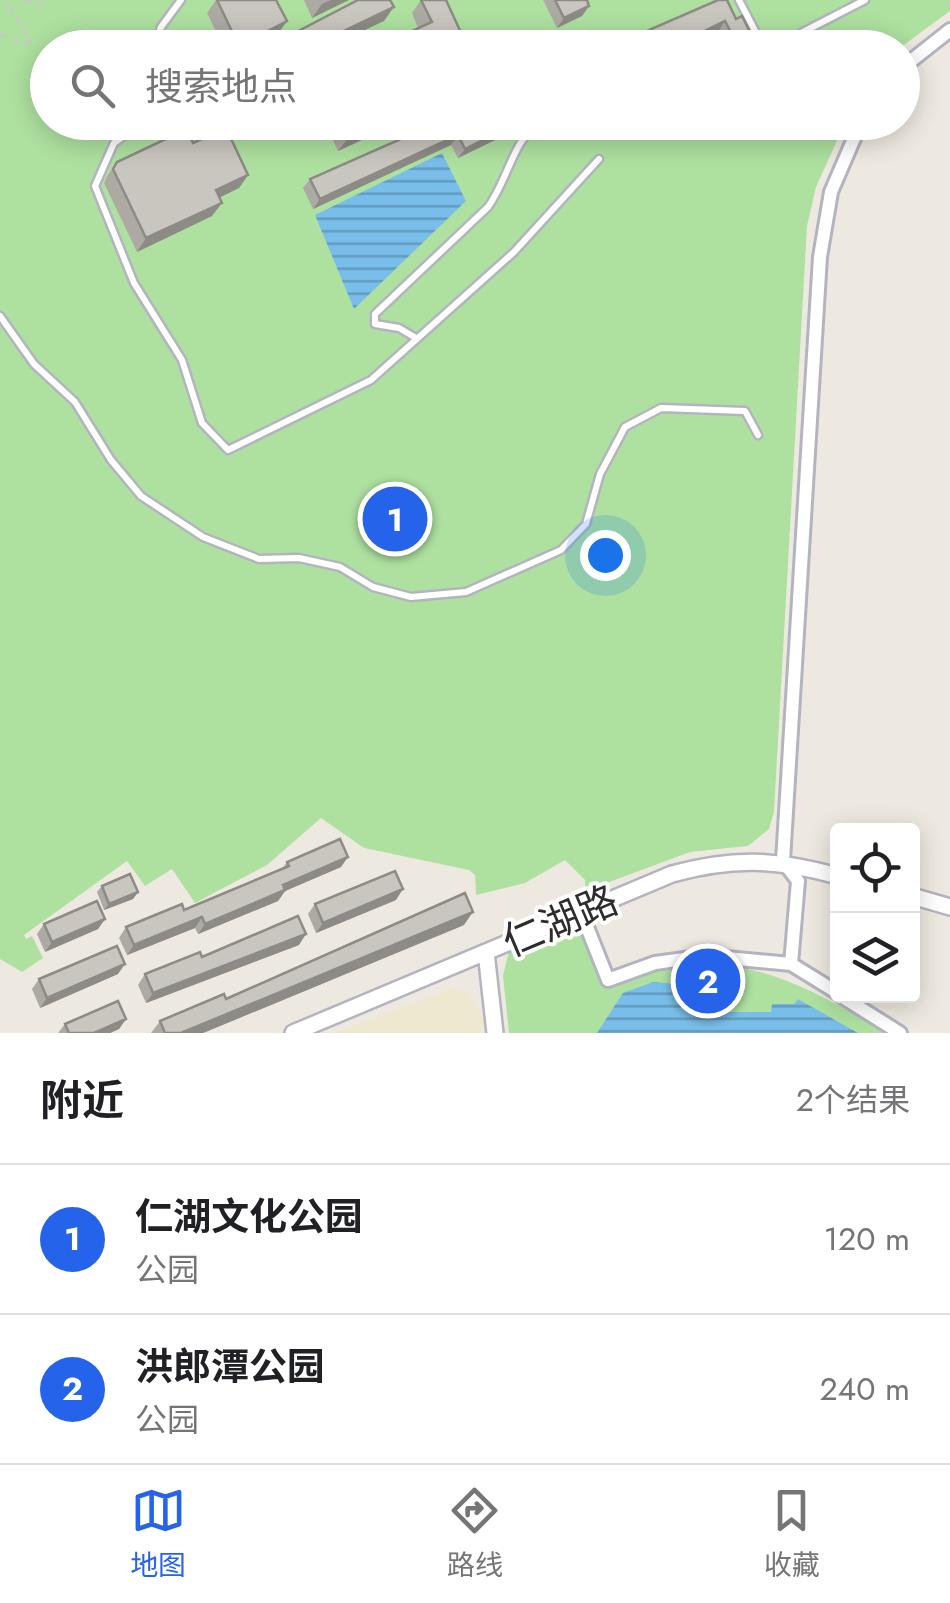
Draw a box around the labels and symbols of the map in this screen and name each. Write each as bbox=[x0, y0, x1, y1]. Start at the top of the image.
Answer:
pin: 1 bbox=[362, 482, 428, 556]
your location bbox=[580, 530, 631, 581]
street label: 仁湖路 bbox=[493, 871, 627, 971]
pin: 2 bbox=[676, 944, 740, 1018]

